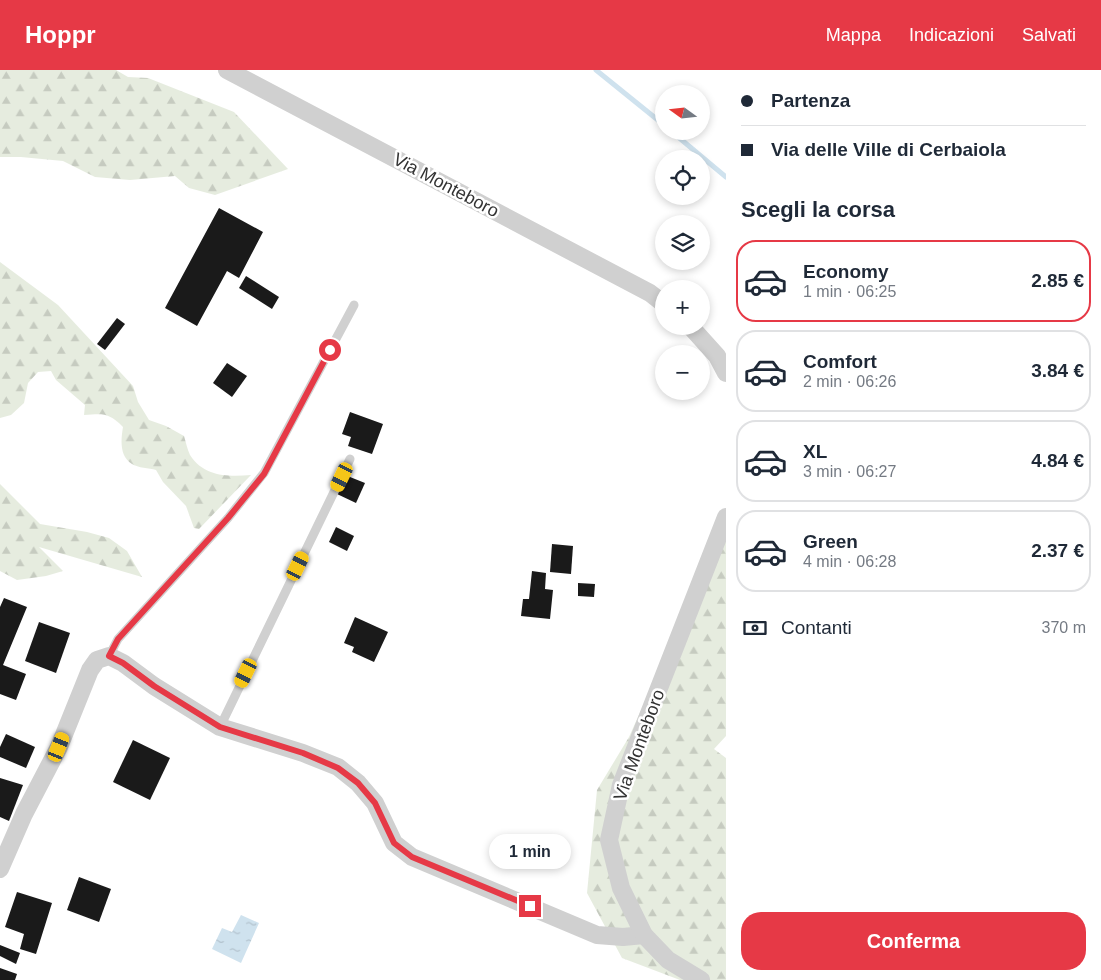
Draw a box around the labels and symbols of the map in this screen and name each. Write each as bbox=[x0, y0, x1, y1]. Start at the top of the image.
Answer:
north arrow bbox=[655, 85, 710, 140]
street label: Via Monteboro bbox=[390, 149, 502, 221]
route start bbox=[319, 339, 341, 361]
car bbox=[328, 460, 355, 494]
car bbox=[284, 549, 311, 583]
car bbox=[232, 656, 259, 690]
street label: Via Monteboro bbox=[610, 687, 668, 803]
car bbox=[46, 730, 71, 764]
callout: 1 min bbox=[489, 834, 571, 868]
route end bbox=[519, 895, 541, 917]

